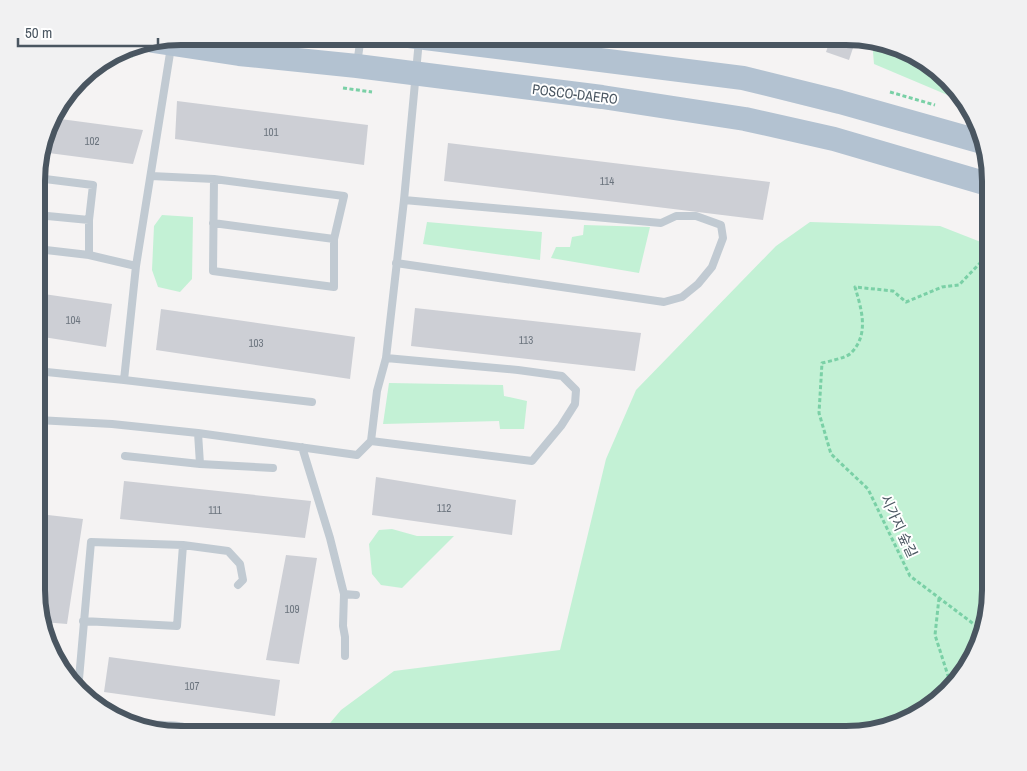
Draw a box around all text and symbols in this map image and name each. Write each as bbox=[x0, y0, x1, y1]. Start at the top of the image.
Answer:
scale bar bbox=[18, 15, 158, 47]
text: 50 m bbox=[25, 22, 52, 43]
street label: POSCO-DAERO bbox=[531, 80, 619, 108]
house number: 101 bbox=[263, 125, 279, 139]
house number: 102 bbox=[84, 134, 100, 148]
house number: 114 bbox=[600, 174, 614, 188]
house number: 104 bbox=[65, 313, 81, 327]
house number: 113 bbox=[519, 333, 533, 347]
house number: 103 bbox=[248, 336, 264, 350]
street label: 시가지 숲길 bbox=[877, 492, 921, 560]
house number: 112 bbox=[437, 501, 451, 515]
house number: 111 bbox=[208, 503, 222, 517]
house number: 109 bbox=[284, 602, 300, 616]
house number: 107 bbox=[184, 679, 200, 693]

